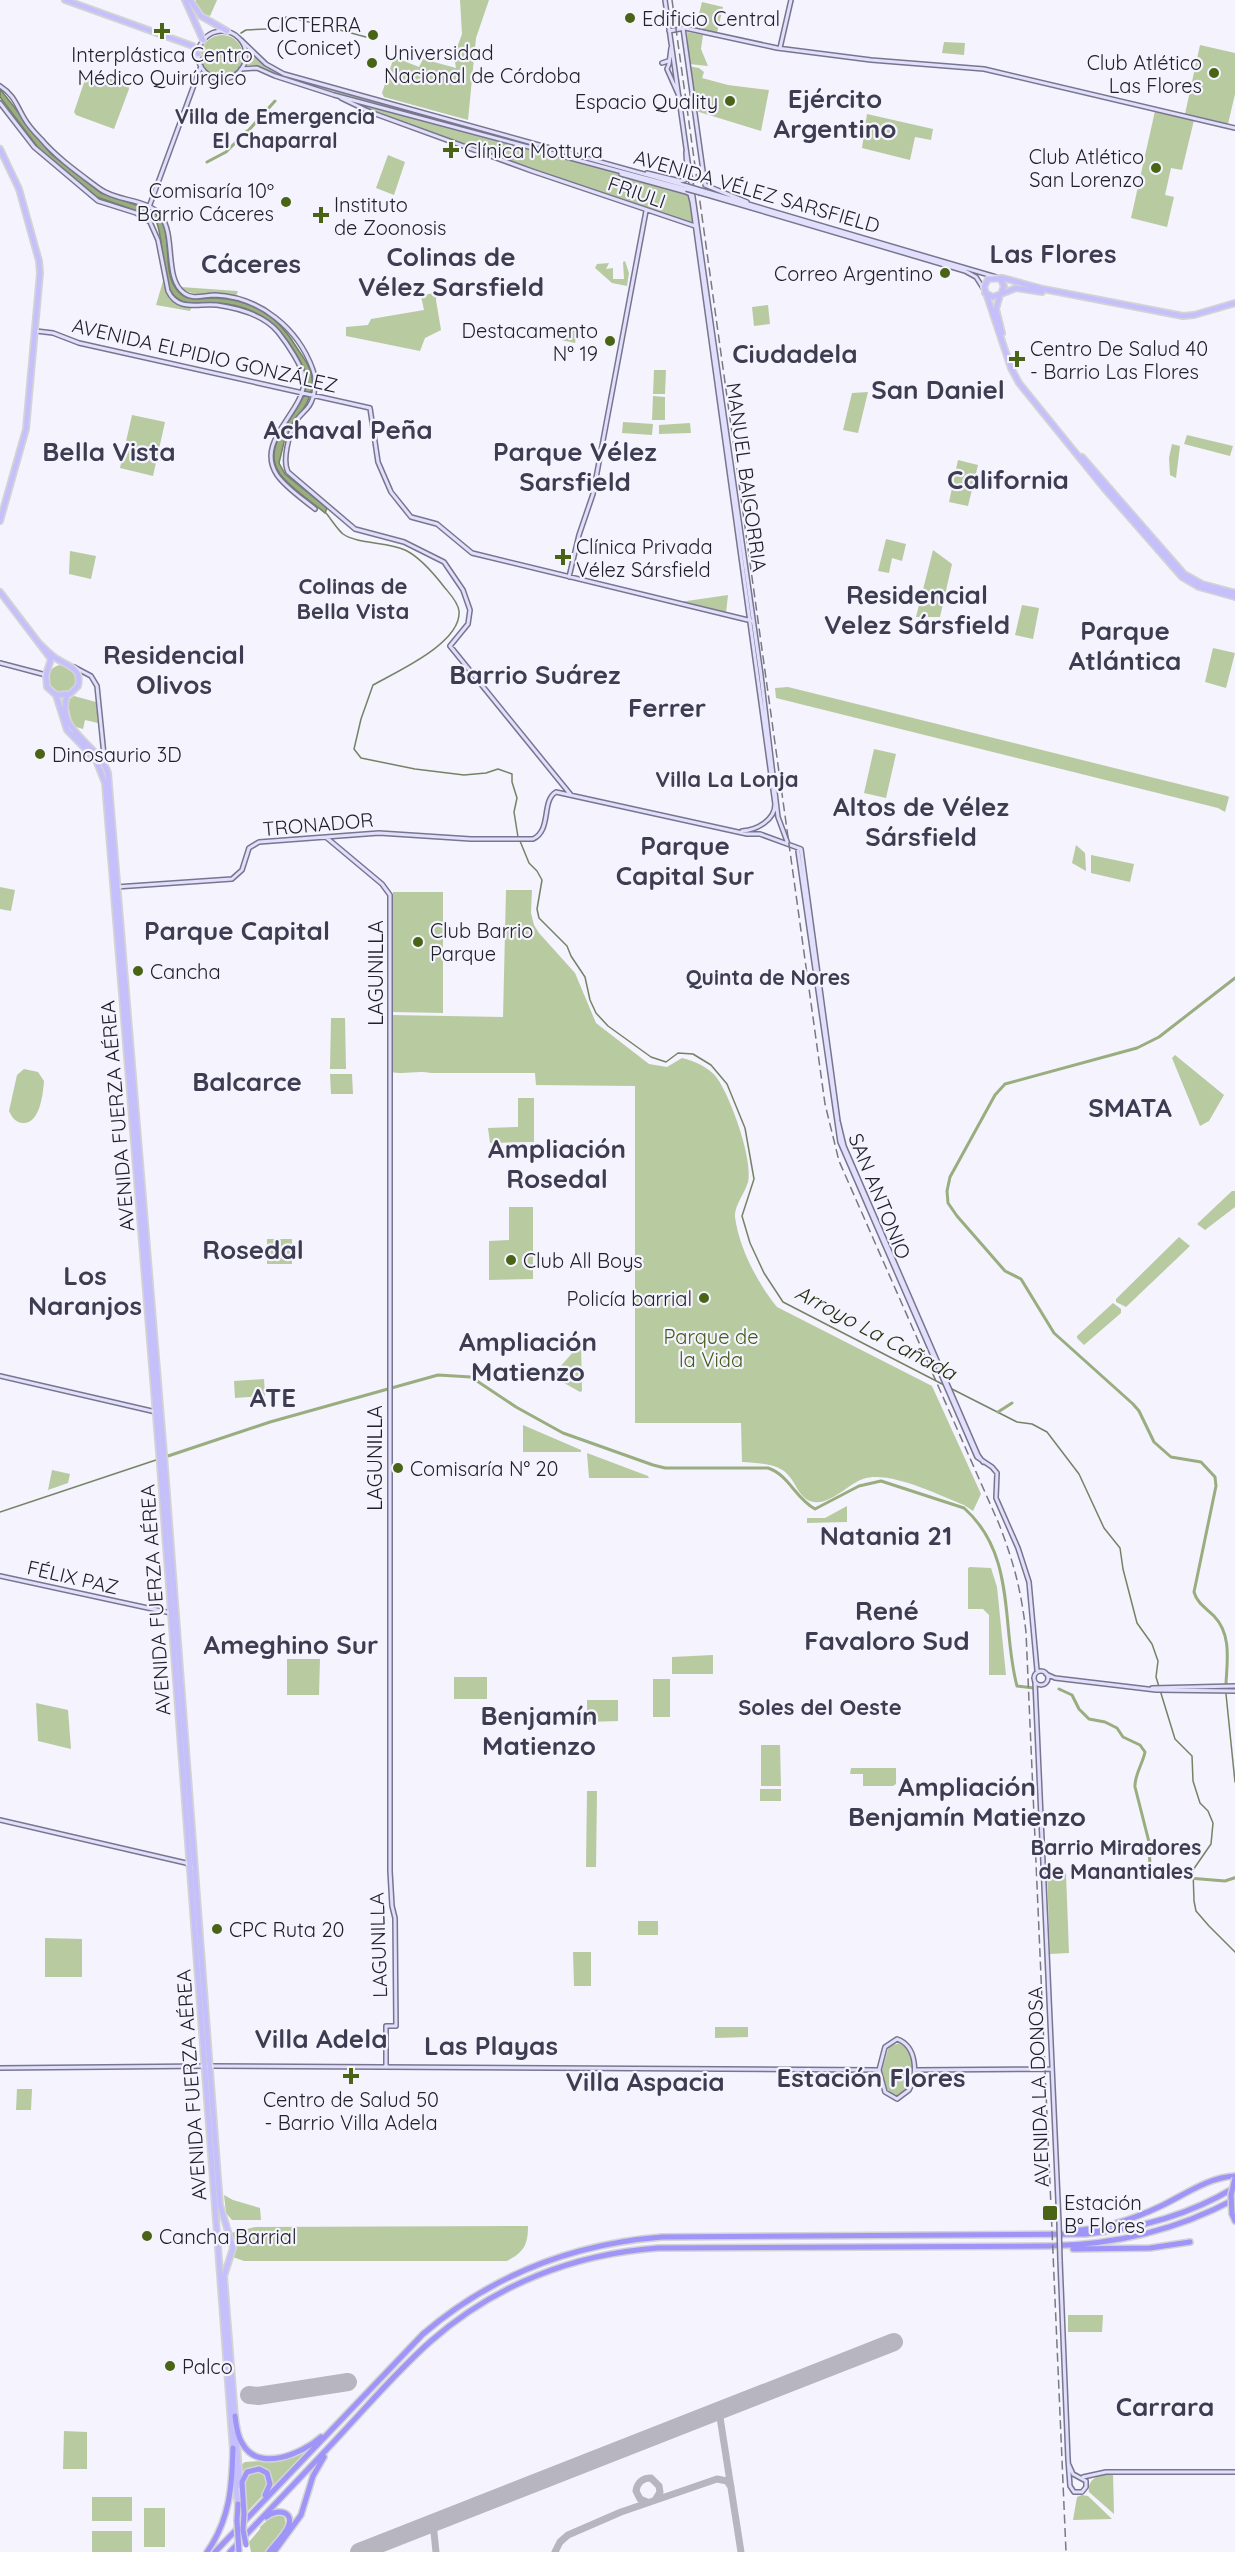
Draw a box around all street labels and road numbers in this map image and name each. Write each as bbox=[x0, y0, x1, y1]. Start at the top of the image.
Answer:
street label: AVENIDA VÉLEZ SARSFIELD bbox=[631, 144, 883, 238]
street label: FRIULI bbox=[605, 170, 669, 214]
street label: AVENIDA ELPIDIO GONZÁLEZ bbox=[70, 312, 340, 398]
street label: MANUEL BAIGORRIA bbox=[721, 381, 773, 573]
street label: TRONADOR bbox=[262, 807, 374, 841]
street label: LAGUNILLA bbox=[363, 920, 388, 1026]
street label: AVENIDA FUERZA AÉREA bbox=[94, 999, 140, 1232]
street label: SAN ANTONIO bbox=[843, 1129, 917, 1263]
street label: LAGUNILLA bbox=[362, 1405, 387, 1511]
street label: AVENIDA FUERZA AÉREA bbox=[134, 1484, 176, 1716]
street label: FÉLIX PAZ bbox=[25, 1554, 121, 1600]
street label: LAGUNILLA bbox=[364, 1892, 392, 1998]
street label: AVENIDA FUERZA AÉREA bbox=[170, 1969, 212, 2201]
street label: AVENIDA LA DONOSA bbox=[1022, 1986, 1054, 2188]

